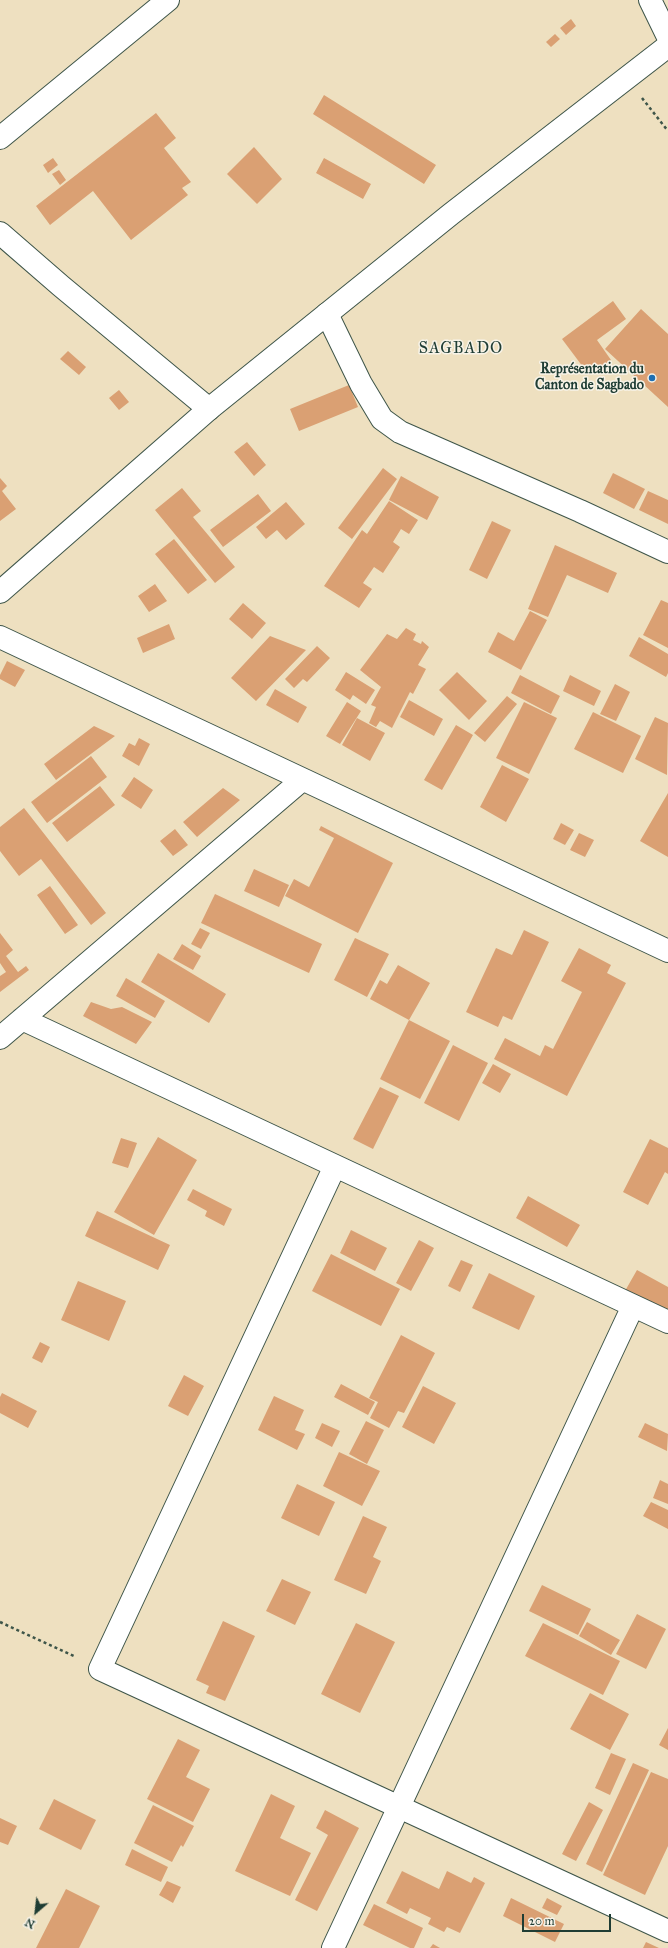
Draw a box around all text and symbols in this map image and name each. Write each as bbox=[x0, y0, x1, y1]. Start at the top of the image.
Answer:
district label: SAGBADO bbox=[419, 339, 503, 359]
place label: Représentation du Canton de Sagbado bbox=[535, 362, 644, 394]
marker: Représentation du Canton de Sagbado bbox=[647, 373, 657, 383]
north arrow bbox=[16, 1892, 56, 1932]
scale bar bbox=[524, 1906, 613, 1932]
text: 20 m bbox=[529, 1914, 555, 1928]
text: N bbox=[23, 1915, 37, 1931]

